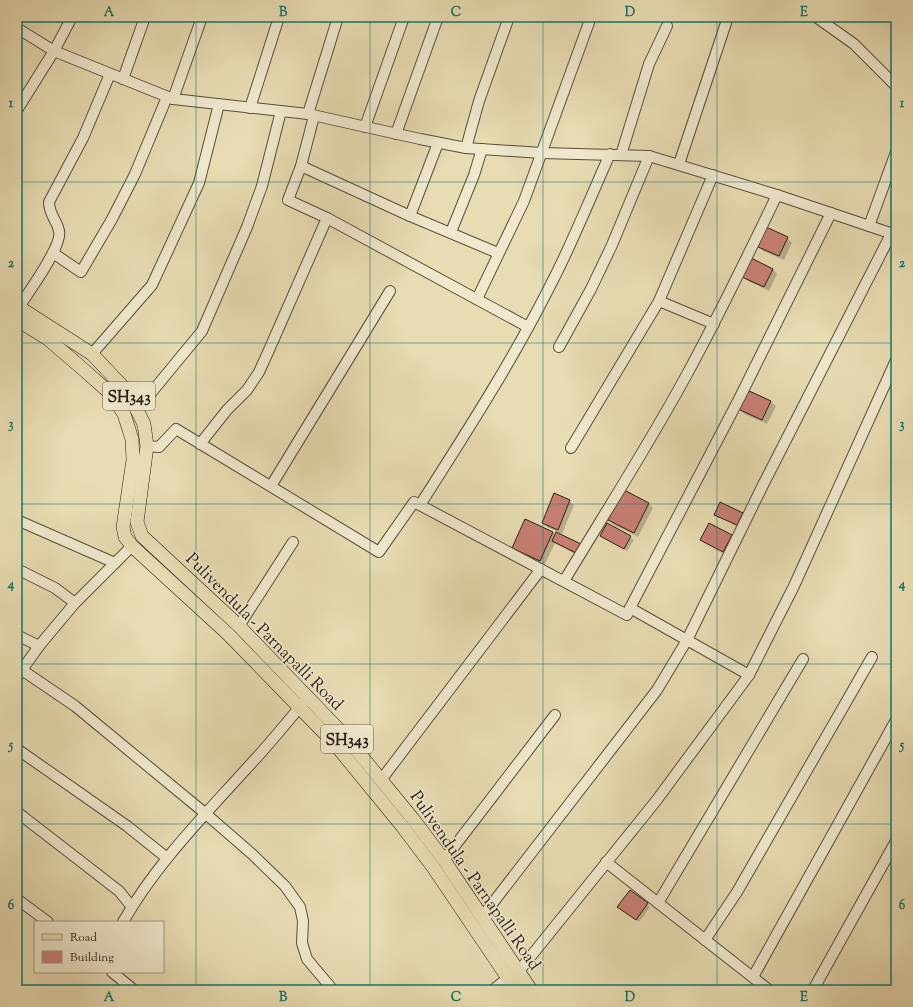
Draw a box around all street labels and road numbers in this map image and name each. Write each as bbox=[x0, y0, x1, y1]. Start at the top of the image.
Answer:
road number: SH343 bbox=[103, 382, 155, 410]
street label: Pulivendula - Parnapalli Road bbox=[179, 548, 348, 717]
road number: SH343 bbox=[321, 725, 373, 753]
street label: Pulivendula - Parnapalli Road bbox=[403, 787, 546, 976]

